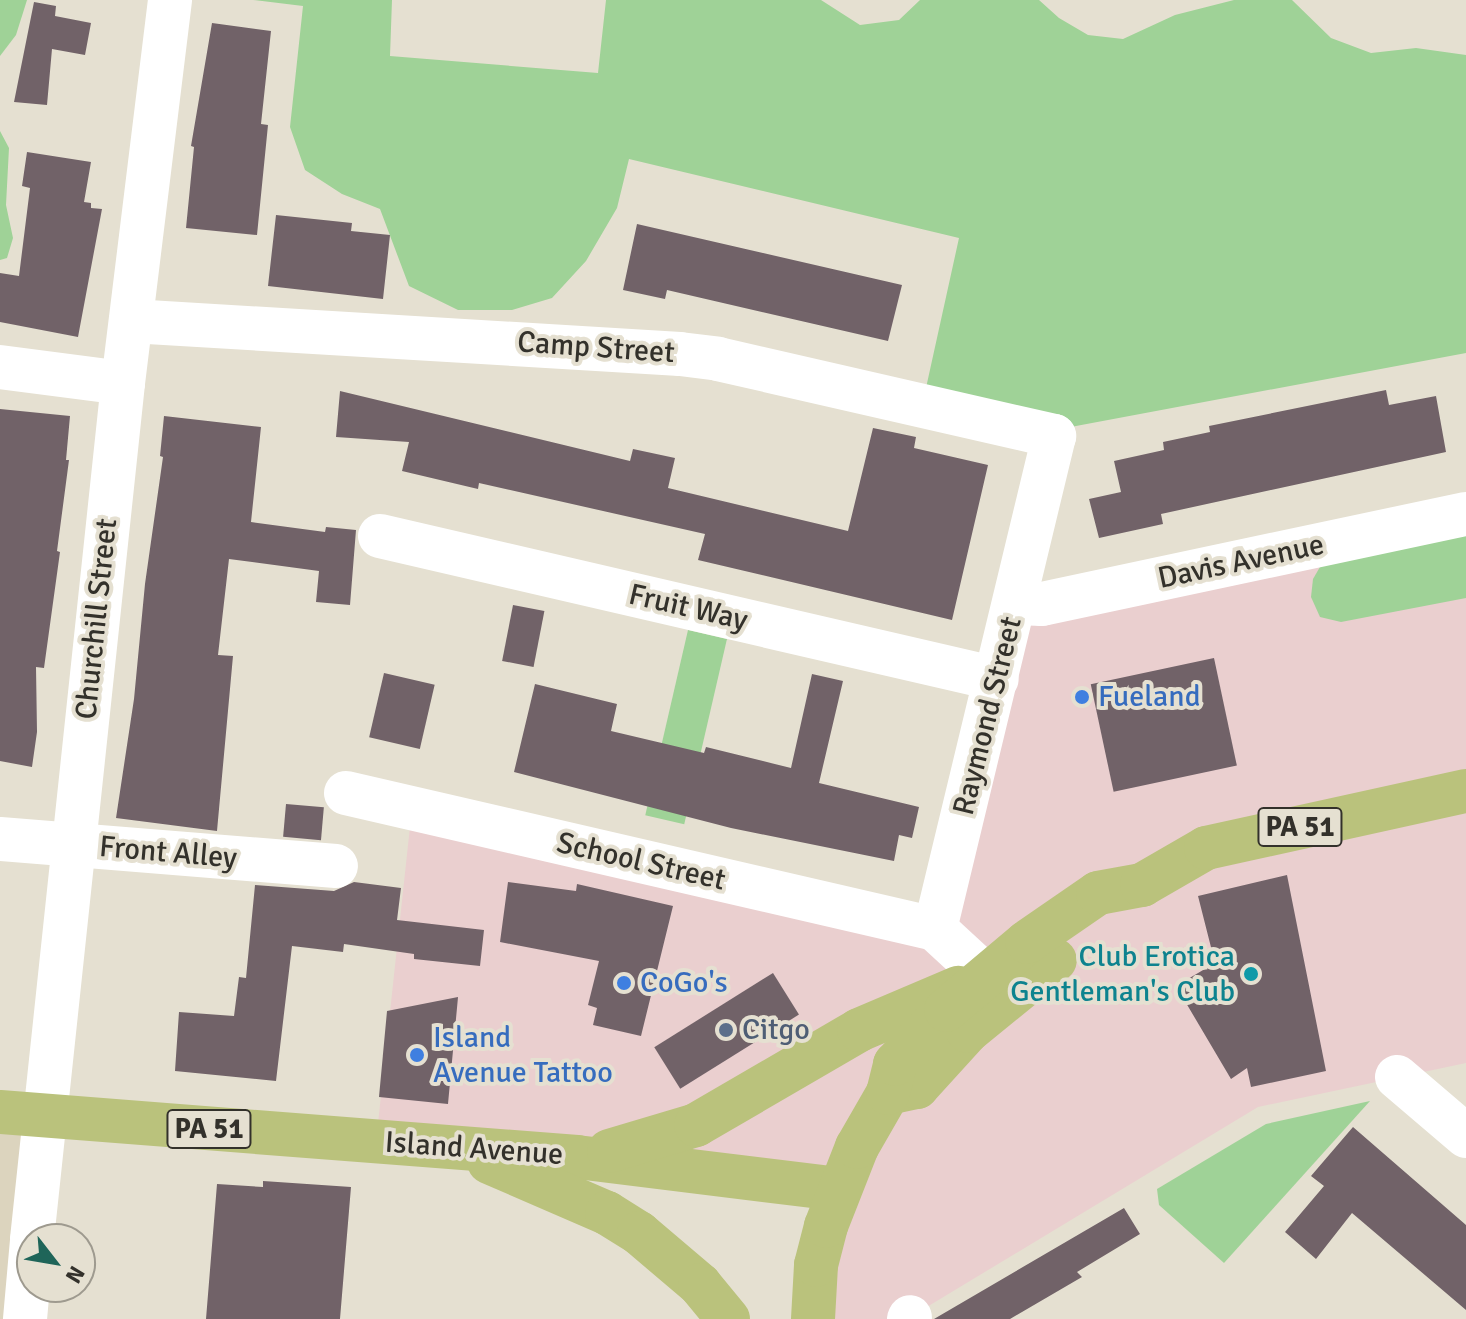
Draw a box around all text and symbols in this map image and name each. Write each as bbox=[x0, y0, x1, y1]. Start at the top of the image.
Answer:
street label: Camp Street bbox=[516, 325, 676, 371]
street label: Churchill Street bbox=[69, 517, 125, 721]
street label: Davis Avenue bbox=[1155, 527, 1327, 597]
street label: Fruit Way bbox=[625, 577, 751, 639]
street label: Raymond Street bbox=[946, 613, 1030, 819]
place label: Fueland bbox=[1098, 679, 1201, 715]
marker: Fueland bbox=[1073, 688, 1091, 706]
road number: PA 51 bbox=[1256, 803, 1344, 851]
street label: School Street bbox=[553, 825, 729, 899]
street label: Front Alley bbox=[98, 829, 238, 877]
place label: Club Erotica Gentleman's Club bbox=[1010, 939, 1235, 1010]
place label: CoGo's bbox=[640, 965, 728, 1001]
marker: Club Erotica Gentleman's Club bbox=[1242, 965, 1260, 983]
marker: CoGo's bbox=[615, 974, 633, 992]
place label: Citgo bbox=[742, 1012, 810, 1048]
place label: Island Avenue Tattoo bbox=[433, 1020, 613, 1090]
marker: Citgo bbox=[717, 1021, 735, 1039]
marker: Island Avenue Tattoo bbox=[408, 1046, 426, 1064]
road number: PA 51 bbox=[165, 1105, 253, 1153]
street label: Island Avenue bbox=[384, 1125, 564, 1173]
north arrow bbox=[16, 1223, 96, 1303]
text: N bbox=[60, 1261, 91, 1288]

